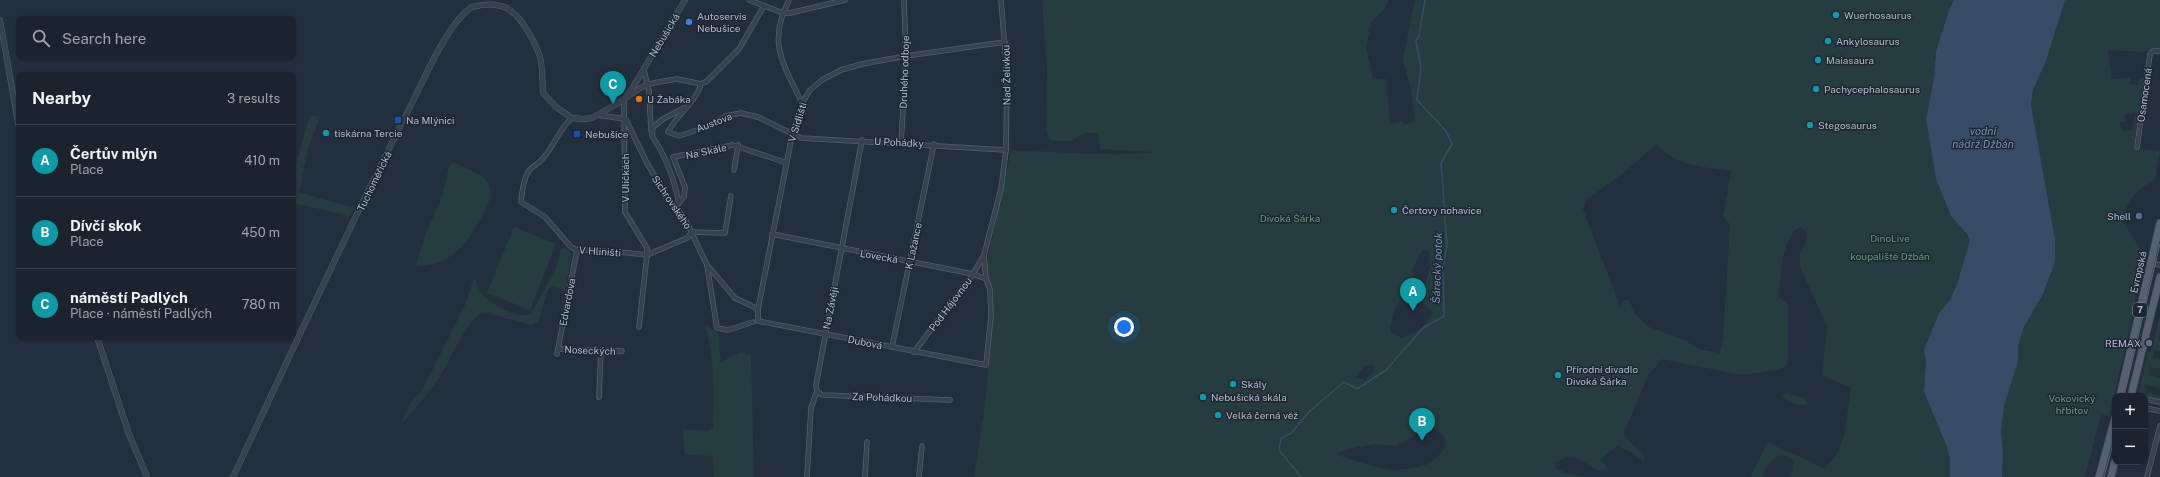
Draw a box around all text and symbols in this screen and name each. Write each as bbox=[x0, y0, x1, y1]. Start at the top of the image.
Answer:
place label: Wuerhosaurus bbox=[1844, 9, 1912, 21]
place label: Autoservis Nebušice bbox=[697, 10, 747, 34]
marker: Wuerhosaurus bbox=[1831, 10, 1841, 20]
street label: Nebušická bbox=[646, 11, 682, 59]
search box bbox=[16, 16, 296, 60]
marker: Autoservis Nebušice bbox=[684, 17, 694, 27]
icon: search bbox=[30, 27, 52, 49]
text: Search here bbox=[62, 30, 146, 47]
street label: Druhého odboje bbox=[897, 35, 911, 109]
place label: Ankylosaurus bbox=[1836, 35, 1900, 47]
marker: Ankylosaurus bbox=[1823, 36, 1833, 46]
street label: Nad Želivkou bbox=[999, 44, 1013, 105]
place label: Maiasaura bbox=[1826, 54, 1874, 66]
marker: Maiasaura bbox=[1813, 55, 1823, 65]
street label: Osamocená bbox=[2134, 67, 2154, 123]
pin: C bbox=[600, 71, 626, 104]
place label: Pachycephalosaurus bbox=[1824, 83, 1920, 95]
marker: Pachycephalosaurus bbox=[1811, 84, 1821, 94]
text: Nearby bbox=[32, 88, 91, 108]
text: 3 results bbox=[227, 91, 280, 106]
place label: U Žabáka bbox=[647, 93, 691, 105]
marker: U Žabáka bbox=[634, 94, 644, 104]
street label: V Sídlišti bbox=[785, 101, 809, 143]
street label: Austova bbox=[694, 110, 734, 134]
place label: Na Mlýnici bbox=[406, 114, 455, 126]
marker: Na Mlýnici bbox=[393, 115, 403, 125]
place label: Stegosaurus bbox=[1818, 119, 1877, 131]
marker: Stegosaurus bbox=[1805, 120, 1815, 130]
water label: vodní nádrž Džbán bbox=[1952, 125, 2014, 150]
place label: tiskárna Tercie bbox=[334, 127, 403, 139]
marker: tiskárna Tercie bbox=[321, 128, 331, 138]
place label: Nebušice bbox=[585, 128, 629, 140]
marker: Nebušice bbox=[572, 129, 582, 139]
street label: U Pohádky bbox=[874, 135, 925, 149]
street label: Na Skále bbox=[684, 141, 728, 161]
text: Čertův mlýn bbox=[70, 145, 157, 162]
street label: Tuchoměřická bbox=[354, 149, 394, 213]
text: A bbox=[40, 153, 50, 168]
text: 410 m bbox=[244, 153, 280, 168]
street label: V Uličkách bbox=[619, 153, 631, 203]
text: Place bbox=[70, 162, 104, 177]
street label: Sichrovského bbox=[650, 173, 695, 231]
place label: Čertovy nohavice bbox=[1402, 204, 1482, 216]
marker: Čertovy nohavice bbox=[1389, 205, 1399, 215]
place label: Shell bbox=[2107, 210, 2131, 222]
marker: Shell bbox=[2134, 211, 2144, 221]
park label: Divoká Šárka bbox=[1260, 212, 1320, 224]
text: Dívčí skok bbox=[70, 217, 141, 234]
street label: K Lažance bbox=[902, 221, 924, 271]
text: B bbox=[41, 225, 49, 240]
text: 450 m bbox=[241, 225, 280, 240]
water label: Šárecký potok bbox=[1429, 232, 1444, 304]
park label: DinoLive bbox=[1870, 232, 1910, 244]
text: Place bbox=[70, 234, 104, 249]
street label: V Hliništi bbox=[579, 244, 621, 258]
street label: Lovecká bbox=[859, 247, 899, 265]
park label: koupaliště Džbán bbox=[1850, 250, 1930, 262]
street label: Evropská bbox=[2127, 250, 2149, 294]
street label: Pod Hájovnou bbox=[926, 275, 974, 333]
street label: Edvardova bbox=[556, 277, 578, 327]
pin: A bbox=[1400, 278, 1426, 311]
street label: Na Závěji bbox=[820, 286, 840, 330]
text: náměstí Padlých bbox=[70, 289, 188, 306]
text: C bbox=[40, 297, 50, 312]
text: 780 m bbox=[242, 297, 280, 312]
road number: 7 bbox=[2133, 303, 2147, 317]
text: Place · náměstí Padlých bbox=[70, 306, 212, 321]
your location bbox=[1114, 317, 1134, 337]
street label: Dubová bbox=[847, 333, 883, 351]
place label: REMAX bbox=[2105, 337, 2141, 349]
marker: REMAX bbox=[2144, 338, 2154, 348]
street label: Noseckých bbox=[564, 343, 616, 357]
place label: Přírodní divadlo Divoká Šárka bbox=[1566, 363, 1639, 387]
marker: Přírodní divadlo Divoká Šárka bbox=[1553, 370, 1563, 380]
place label: Skály bbox=[1241, 378, 1268, 390]
marker: Skály bbox=[1228, 379, 1238, 389]
street label: Za Pohádkou bbox=[852, 390, 913, 404]
place label: Nebušická skála bbox=[1211, 391, 1287, 403]
marker: Nebušická skála bbox=[1198, 392, 1208, 402]
park label: Vokovický hřbitov bbox=[2049, 392, 2096, 416]
map controls bbox=[2112, 393, 2148, 465]
button: + bbox=[2112, 393, 2148, 429]
pin: B bbox=[1409, 408, 1435, 441]
place label: Velká černá věž bbox=[1226, 409, 1298, 421]
marker: Velká černá věž bbox=[1213, 410, 1223, 420]
button: − bbox=[2112, 429, 2148, 465]

